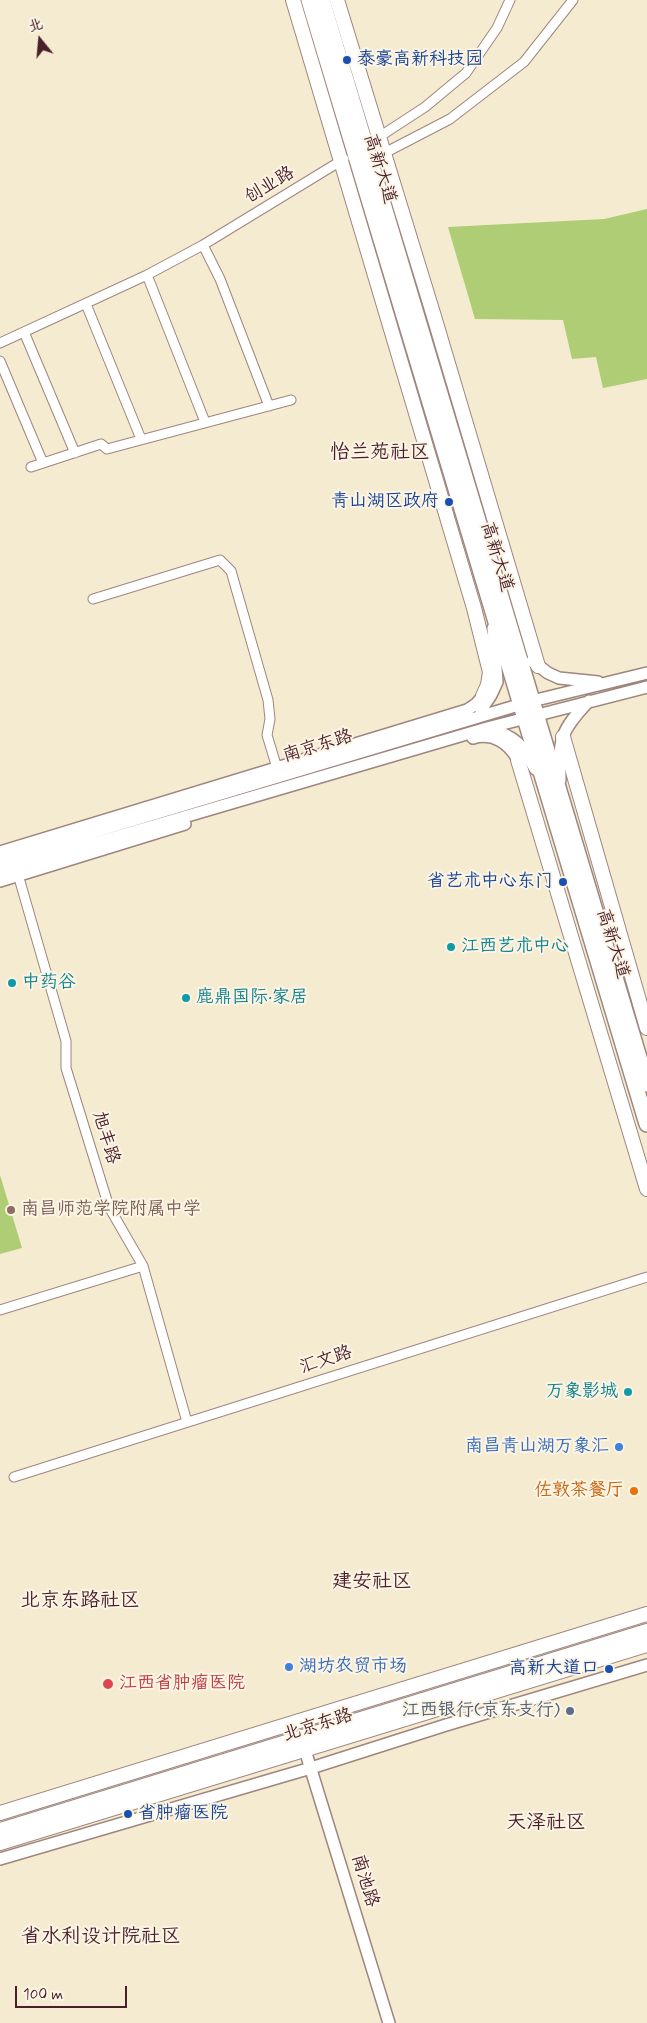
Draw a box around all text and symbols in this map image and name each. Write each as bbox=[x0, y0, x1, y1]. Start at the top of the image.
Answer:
north arrow bbox=[15, 15, 65, 65]
text: 北 bbox=[26, 15, 45, 36]
place label: 泰豪高新科技园 bbox=[357, 49, 483, 71]
marker: 泰豪高新科技园 bbox=[341, 54, 353, 66]
street label: 高新大道 bbox=[358, 131, 400, 207]
street label: 创业路 bbox=[241, 163, 299, 209]
district label: 怡兰苑社区 bbox=[330, 442, 430, 466]
place label: 青山湖区政府 bbox=[331, 491, 439, 513]
marker: 青山湖区政府 bbox=[443, 496, 455, 508]
street label: 高新大道 bbox=[475, 519, 517, 595]
street label: 南京东路 bbox=[280, 726, 356, 768]
place label: 省艺术中心东门 bbox=[427, 871, 553, 893]
marker: 省艺术中心东门 bbox=[557, 876, 569, 888]
street label: 高新大道 bbox=[591, 906, 633, 982]
place label: 江西艺术中心 bbox=[461, 936, 569, 958]
marker: 江西艺术中心 bbox=[445, 941, 457, 953]
place label: 中药谷 bbox=[22, 972, 76, 994]
marker: 中药谷 bbox=[6, 977, 18, 989]
place label: 鹿鼎国际·家居 bbox=[196, 987, 308, 1009]
marker: 鹿鼎国际·家居 bbox=[180, 992, 192, 1004]
street label: 旭丰路 bbox=[87, 1109, 123, 1167]
place label: 南昌师范学院附属中学 bbox=[21, 1199, 201, 1221]
marker: 南昌师范学院附属中学 bbox=[5, 1204, 17, 1216]
street label: 汇文路 bbox=[297, 1342, 355, 1380]
place label: 万象影城 bbox=[546, 1381, 618, 1403]
marker: 万象影城 bbox=[622, 1386, 634, 1398]
place label: 南昌青山湖万象汇 bbox=[465, 1436, 609, 1458]
marker: 南昌青山湖万象汇 bbox=[613, 1441, 625, 1453]
place label: 佐敦茶餐厅 bbox=[534, 1480, 624, 1502]
marker: 佐敦茶餐厅 bbox=[628, 1485, 640, 1497]
district label: 建安社区 bbox=[332, 1571, 412, 1595]
district label: 北京东路社区 bbox=[20, 1590, 140, 1614]
place label: 湖坊农贸市场 bbox=[299, 1656, 407, 1678]
place label: 高新大道口 bbox=[509, 1658, 599, 1680]
marker: 湖坊农贸市场 bbox=[283, 1661, 295, 1673]
marker: 高新大道口 bbox=[603, 1663, 615, 1675]
place label: 江西省肿瘤医院 bbox=[119, 1673, 245, 1695]
marker: 江西省肿瘤医院 bbox=[101, 1677, 115, 1691]
place label: 江西银行(京东支行) bbox=[402, 1700, 560, 1722]
street label: 北京东路 bbox=[280, 1705, 356, 1747]
marker: 江西银行(京东支行) bbox=[564, 1705, 576, 1717]
place label: 省肿瘤医院 bbox=[138, 1803, 228, 1825]
marker: 省肿瘤医院 bbox=[122, 1808, 134, 1820]
district label: 天泽社区 bbox=[506, 1812, 586, 1836]
street label: 南池路 bbox=[346, 1852, 382, 1910]
district label: 省水利设计院社区 bbox=[21, 1926, 181, 1950]
scale bar bbox=[18, 1976, 130, 2008]
text: 100 m bbox=[23, 1985, 63, 2005]

